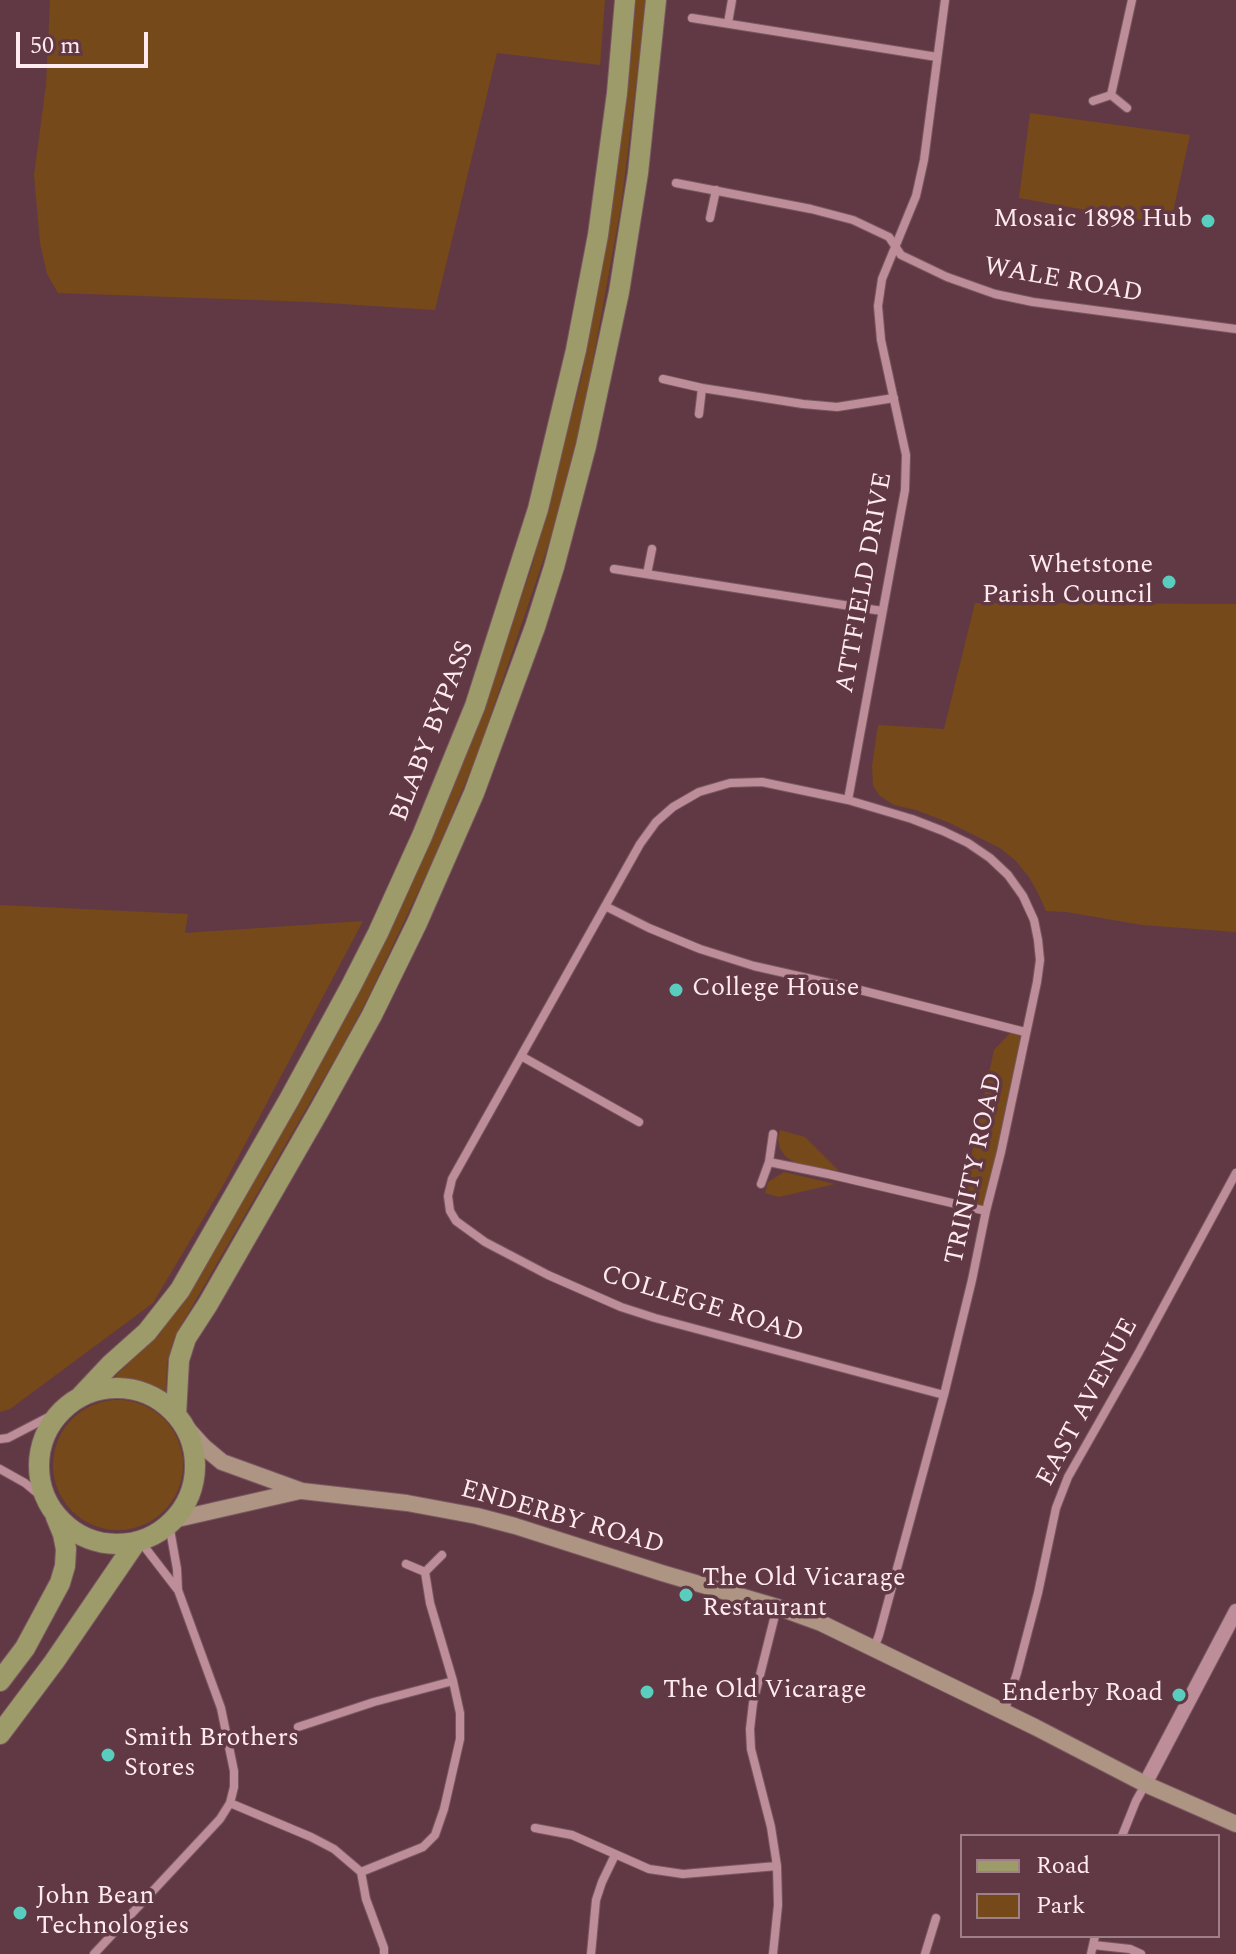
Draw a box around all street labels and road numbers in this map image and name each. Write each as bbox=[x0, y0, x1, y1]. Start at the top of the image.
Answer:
street label: WALE ROAD bbox=[981, 253, 1145, 311]
street label: ATTFIELD DRIVE bbox=[831, 470, 901, 696]
street label: BLABY BYPASS bbox=[385, 637, 483, 827]
street label: TRINITY ROAD bbox=[940, 1070, 1012, 1268]
street label: COLLEGE ROAD bbox=[597, 1260, 807, 1352]
street label: EAST AVENUE bbox=[1032, 1314, 1146, 1492]
street label: ENDERBY ROAD bbox=[457, 1475, 667, 1563]

